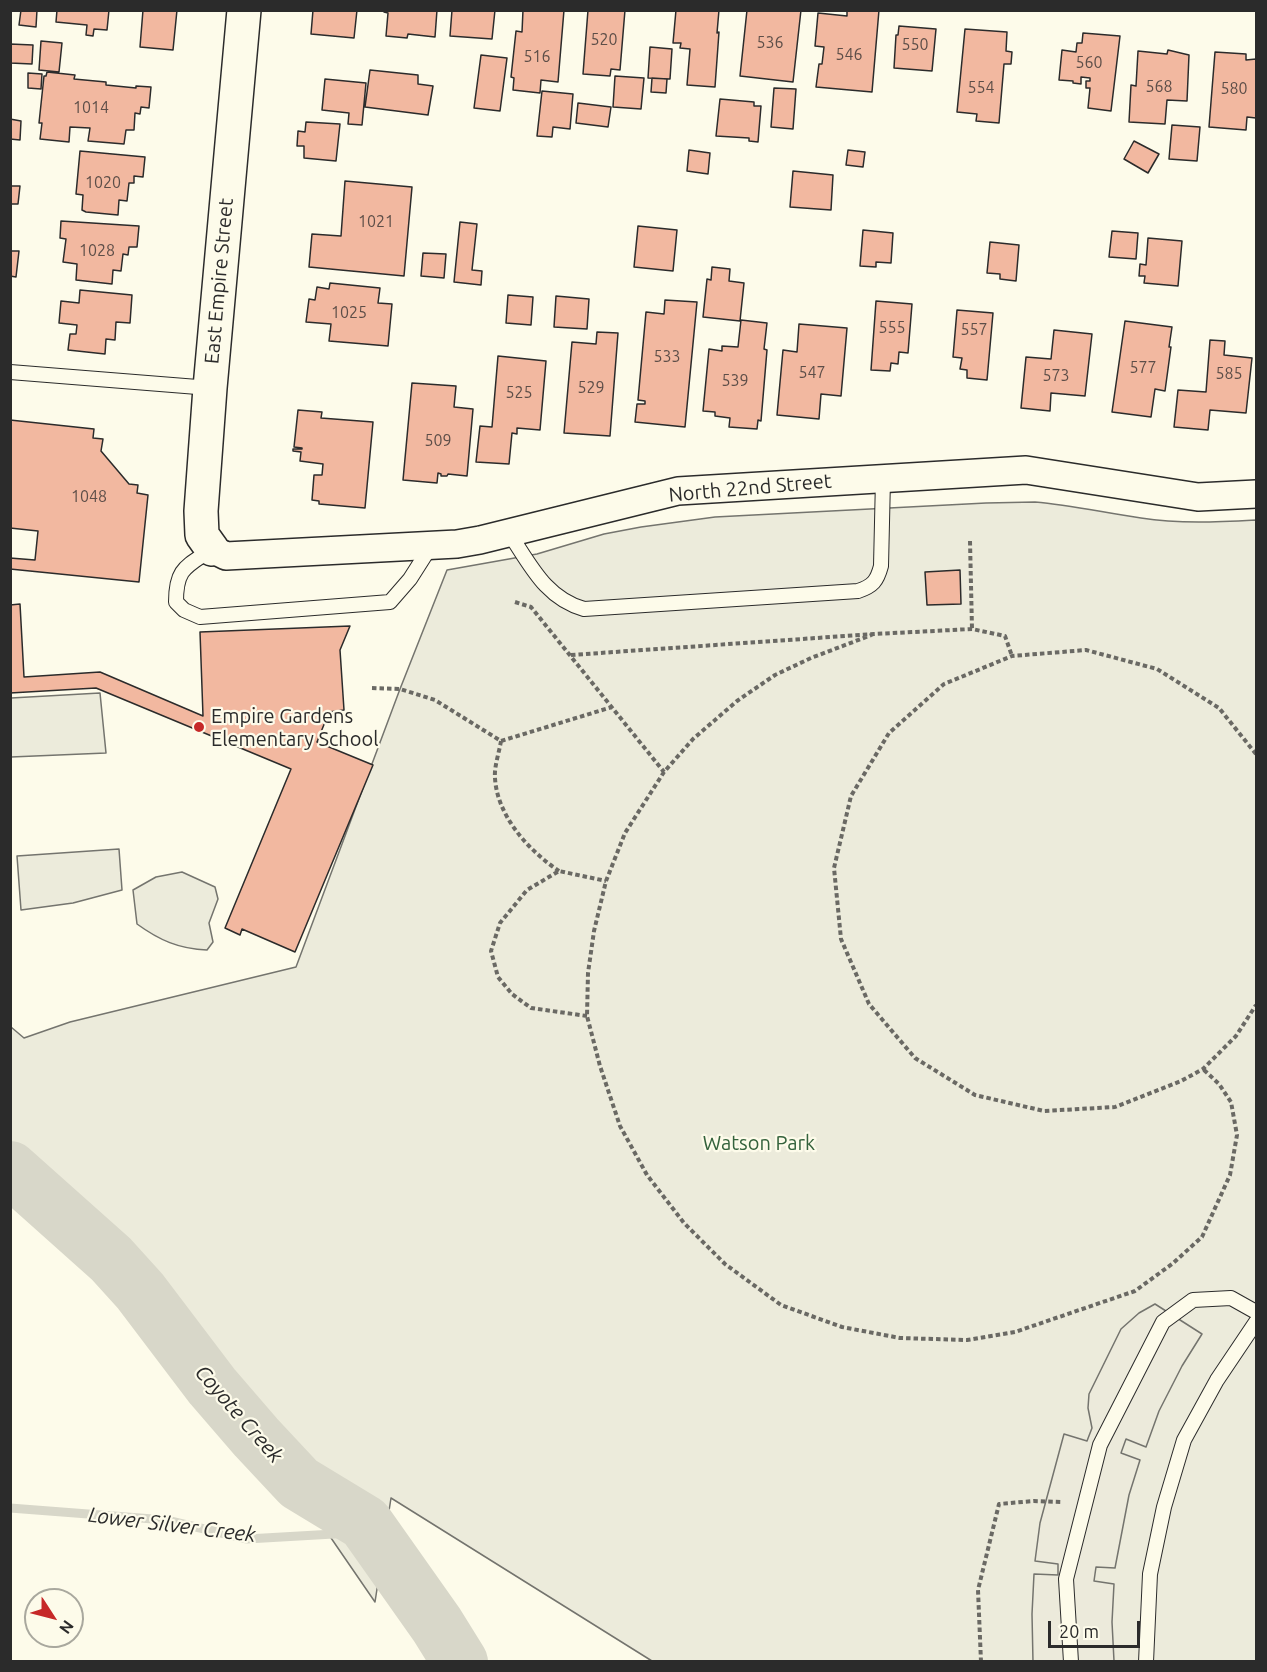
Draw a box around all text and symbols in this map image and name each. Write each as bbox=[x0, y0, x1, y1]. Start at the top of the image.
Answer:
house number: 520 bbox=[590, 30, 618, 50]
house number: 536 bbox=[756, 33, 784, 53]
house number: 550 bbox=[901, 35, 929, 55]
house number: 546 bbox=[835, 45, 863, 65]
house number: 516 bbox=[523, 47, 551, 67]
house number: 560 bbox=[1075, 53, 1103, 73]
house number: 568 bbox=[1145, 77, 1173, 97]
house number: 554 bbox=[967, 78, 995, 98]
house number: 580 bbox=[1220, 79, 1248, 99]
house number: 1014 bbox=[73, 98, 109, 118]
house number: 1020 bbox=[85, 173, 121, 193]
street label: East Empire Street bbox=[200, 197, 238, 365]
house number: 1021 bbox=[358, 212, 394, 232]
house number: 1028 bbox=[79, 241, 115, 261]
house number: 1025 bbox=[331, 303, 367, 323]
house number: 555 bbox=[878, 318, 906, 338]
house number: 557 bbox=[960, 320, 988, 340]
house number: 533 bbox=[653, 347, 681, 367]
house number: 577 bbox=[1129, 358, 1157, 378]
house number: 547 bbox=[798, 363, 826, 383]
house number: 585 bbox=[1215, 364, 1243, 384]
house number: 573 bbox=[1042, 366, 1070, 386]
house number: 539 bbox=[721, 371, 749, 391]
house number: 529 bbox=[577, 378, 605, 398]
house number: 525 bbox=[505, 383, 533, 403]
house number: 509 bbox=[424, 431, 452, 451]
street label: North 22nd Street bbox=[668, 469, 832, 507]
house number: 1048 bbox=[71, 487, 107, 507]
place label: Empire Gardens Elementary School bbox=[211, 704, 378, 751]
marker: Empire Gardens Elementary School bbox=[192, 720, 206, 734]
park label: Watson Park bbox=[703, 1131, 815, 1155]
water label: Coyote Creek bbox=[190, 1360, 288, 1468]
water label: Lower Silver Creek bbox=[87, 1502, 257, 1548]
north arrow bbox=[24, 1588, 84, 1648]
scale bar bbox=[1051, 1609, 1142, 1647]
text: N bbox=[56, 1617, 78, 1638]
text: 20 m bbox=[1059, 1621, 1099, 1641]

